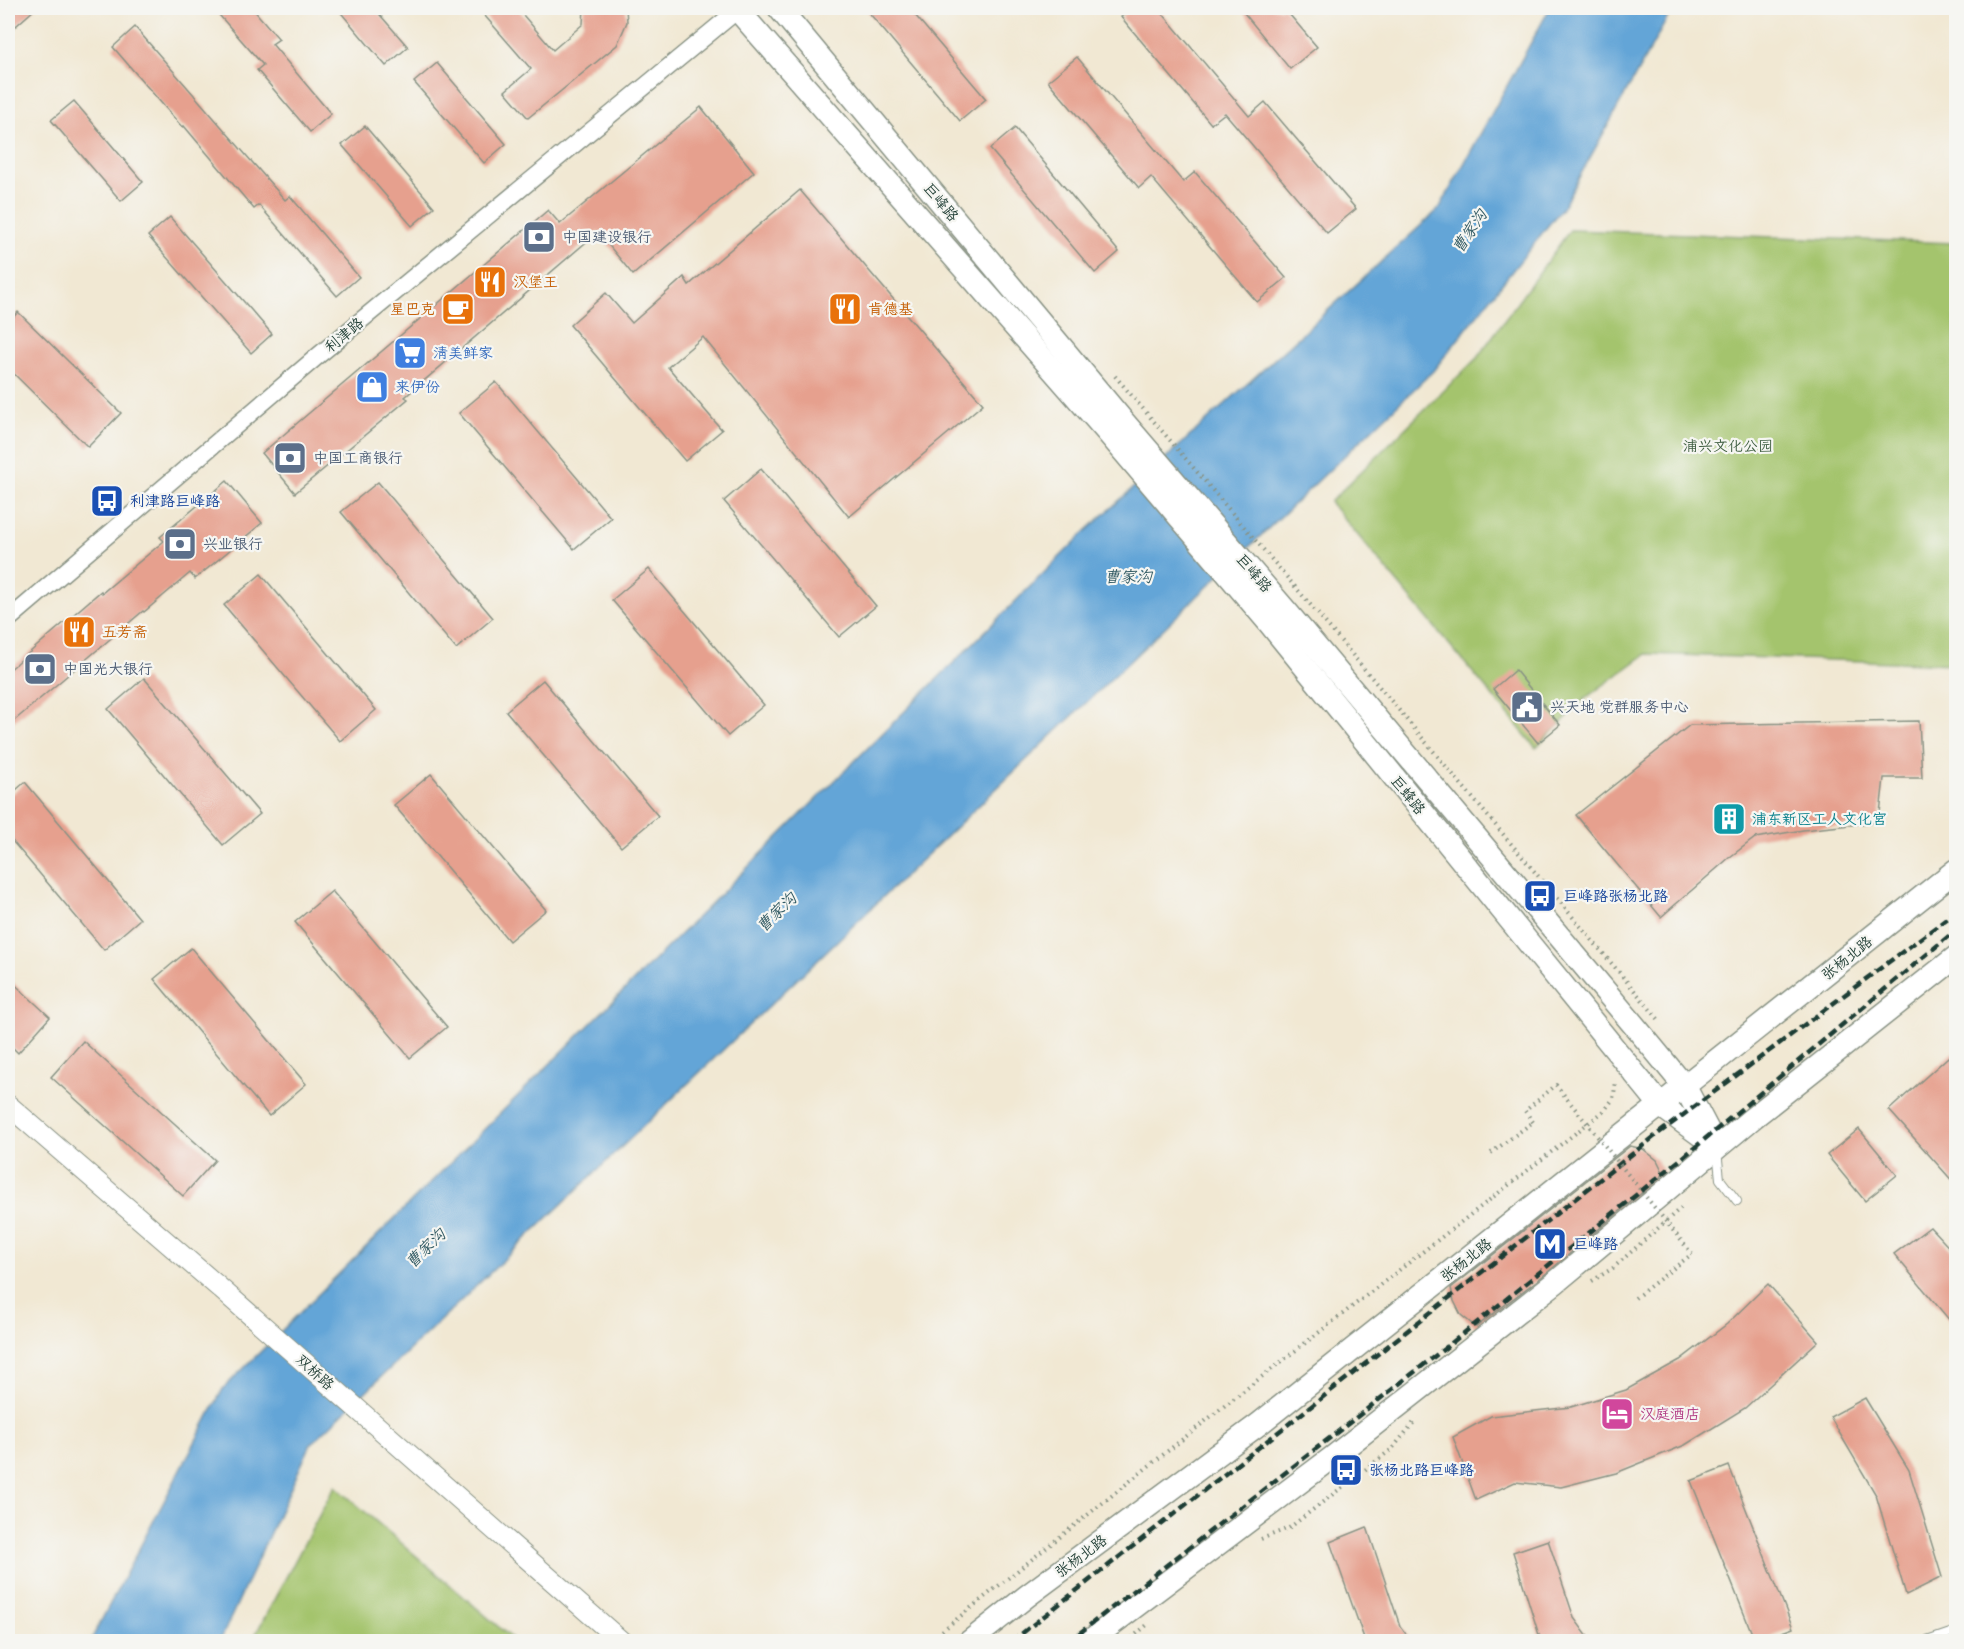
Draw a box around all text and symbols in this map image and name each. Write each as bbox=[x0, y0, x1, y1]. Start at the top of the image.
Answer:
street label: 巨峰路 bbox=[919, 179, 962, 226]
water label: 曹家沟 bbox=[1449, 205, 1493, 257]
bank icon: 中国建设银行 bbox=[521, 219, 557, 255]
place label: 中国建设银行 bbox=[562, 228, 652, 247]
restaurant icon: 汉堡王 bbox=[472, 264, 508, 300]
place label: 汉堡王 bbox=[513, 273, 558, 292]
cafe icon: 星巴克 bbox=[440, 291, 476, 327]
restaurant icon: 肯德基 bbox=[827, 291, 863, 327]
place label: 星巴克 bbox=[390, 300, 435, 319]
place label: 肯德基 bbox=[868, 300, 913, 319]
street label: 利津路 bbox=[321, 314, 368, 357]
supermarket icon: 清美鲜家 bbox=[392, 335, 428, 371]
place label: 清美鲜家 bbox=[433, 344, 493, 363]
shop icon: 来伊份 bbox=[354, 369, 390, 405]
place label: 来伊份 bbox=[395, 378, 440, 397]
park label: 浦兴文化公园 bbox=[1683, 437, 1773, 456]
bank icon: 中国工商银行 bbox=[272, 440, 308, 476]
place label: 中国工商银行 bbox=[313, 449, 403, 468]
bus stop icon: 利津路巨峰路 bbox=[89, 483, 125, 519]
place label: 利津路巨峰路 bbox=[130, 492, 220, 511]
bank icon: 兴业银行 bbox=[162, 526, 198, 562]
place label: 兴业银行 bbox=[203, 535, 263, 554]
street label: 巨峰路 bbox=[1232, 550, 1276, 597]
water label: 曹家沟 bbox=[1104, 568, 1154, 587]
restaurant icon: 五芳斋 bbox=[61, 614, 97, 650]
place label: 五芳斋 bbox=[102, 623, 147, 642]
bank icon: 中国光大银行 bbox=[22, 651, 58, 687]
place label: 中国光大银行 bbox=[63, 660, 153, 679]
public building icon: 兴天地 党群服务中心 bbox=[1509, 689, 1545, 725]
place label: 兴天地 党群服务中心 bbox=[1550, 698, 1689, 717]
street label: 巨蜂路 bbox=[1386, 772, 1429, 819]
building icon: 浦东新区工人文化宫 bbox=[1711, 801, 1747, 837]
place label: 浦东新区工人文化宫 bbox=[1752, 810, 1887, 829]
bus stop icon: 巨峰路张杨北路 bbox=[1522, 878, 1558, 914]
place label: 巨峰路张杨北路 bbox=[1563, 887, 1668, 906]
water label: 曹家沟 bbox=[753, 888, 802, 937]
street label: 张杨北路 bbox=[1818, 932, 1877, 985]
water label: 曹家沟 bbox=[402, 1224, 451, 1273]
metro station icon: 巨峰路 bbox=[1532, 1226, 1568, 1262]
street label: 张杨北路 bbox=[1437, 1234, 1496, 1286]
place label: 巨峰路 bbox=[1573, 1235, 1618, 1254]
street label: 双桥路 bbox=[292, 1350, 338, 1394]
hotel icon: 汉庭酒店 bbox=[1599, 1396, 1635, 1432]
place label: 汉庭酒店 bbox=[1640, 1405, 1700, 1424]
bus stop icon: 张杨北路巨峰路 bbox=[1328, 1452, 1364, 1488]
place label: 张杨北路巨峰路 bbox=[1369, 1461, 1474, 1480]
street label: 张杨北路 bbox=[1052, 1531, 1111, 1582]

